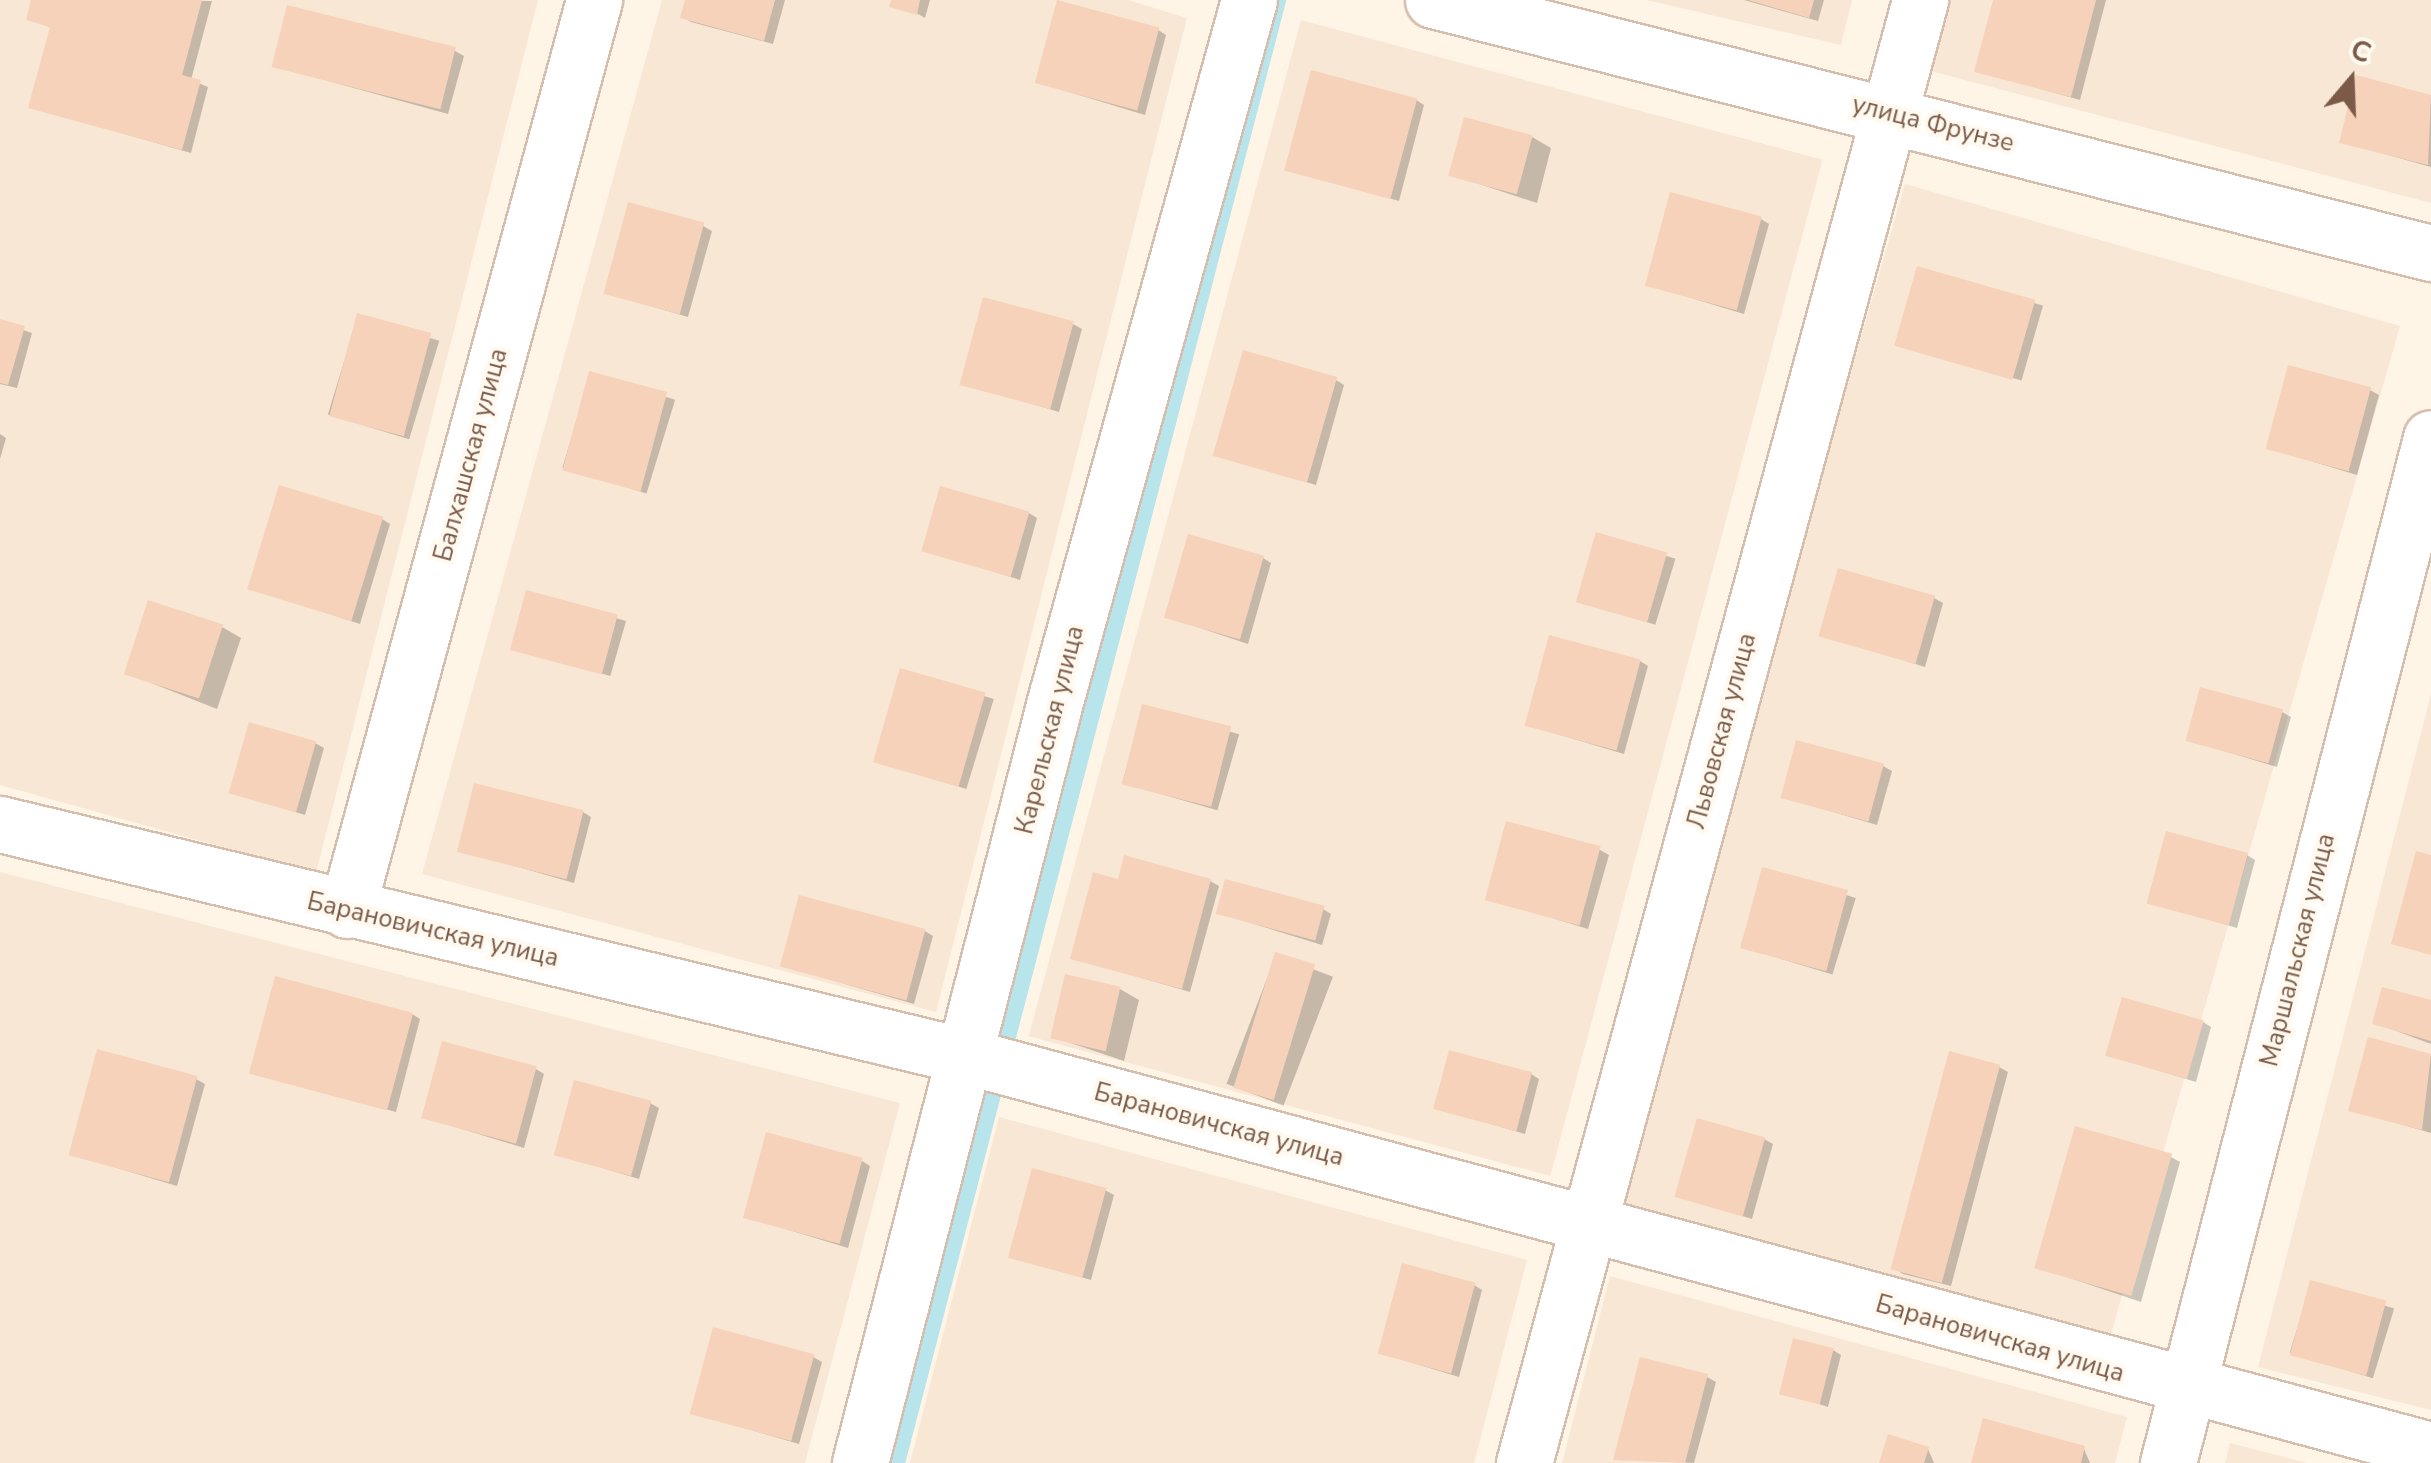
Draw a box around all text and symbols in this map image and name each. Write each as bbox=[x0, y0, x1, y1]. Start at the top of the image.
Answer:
north arrow bbox=[2301, 30, 2401, 130]
text: С bbox=[2346, 31, 2376, 73]
street label: улица Фрунзе bbox=[1849, 89, 2017, 159]
street label: Балхашская улица bbox=[428, 345, 514, 565]
street label: Карельская улица bbox=[1010, 623, 1090, 837]
street label: Львовская улица bbox=[1681, 630, 1763, 832]
street label: Маршальская улица bbox=[2255, 830, 2341, 1070]
street label: Барановичская улица bbox=[304, 886, 562, 974]
street label: Барановичская улица bbox=[1091, 1077, 1347, 1173]
street label: Барановичская улица bbox=[1872, 1289, 2128, 1389]

